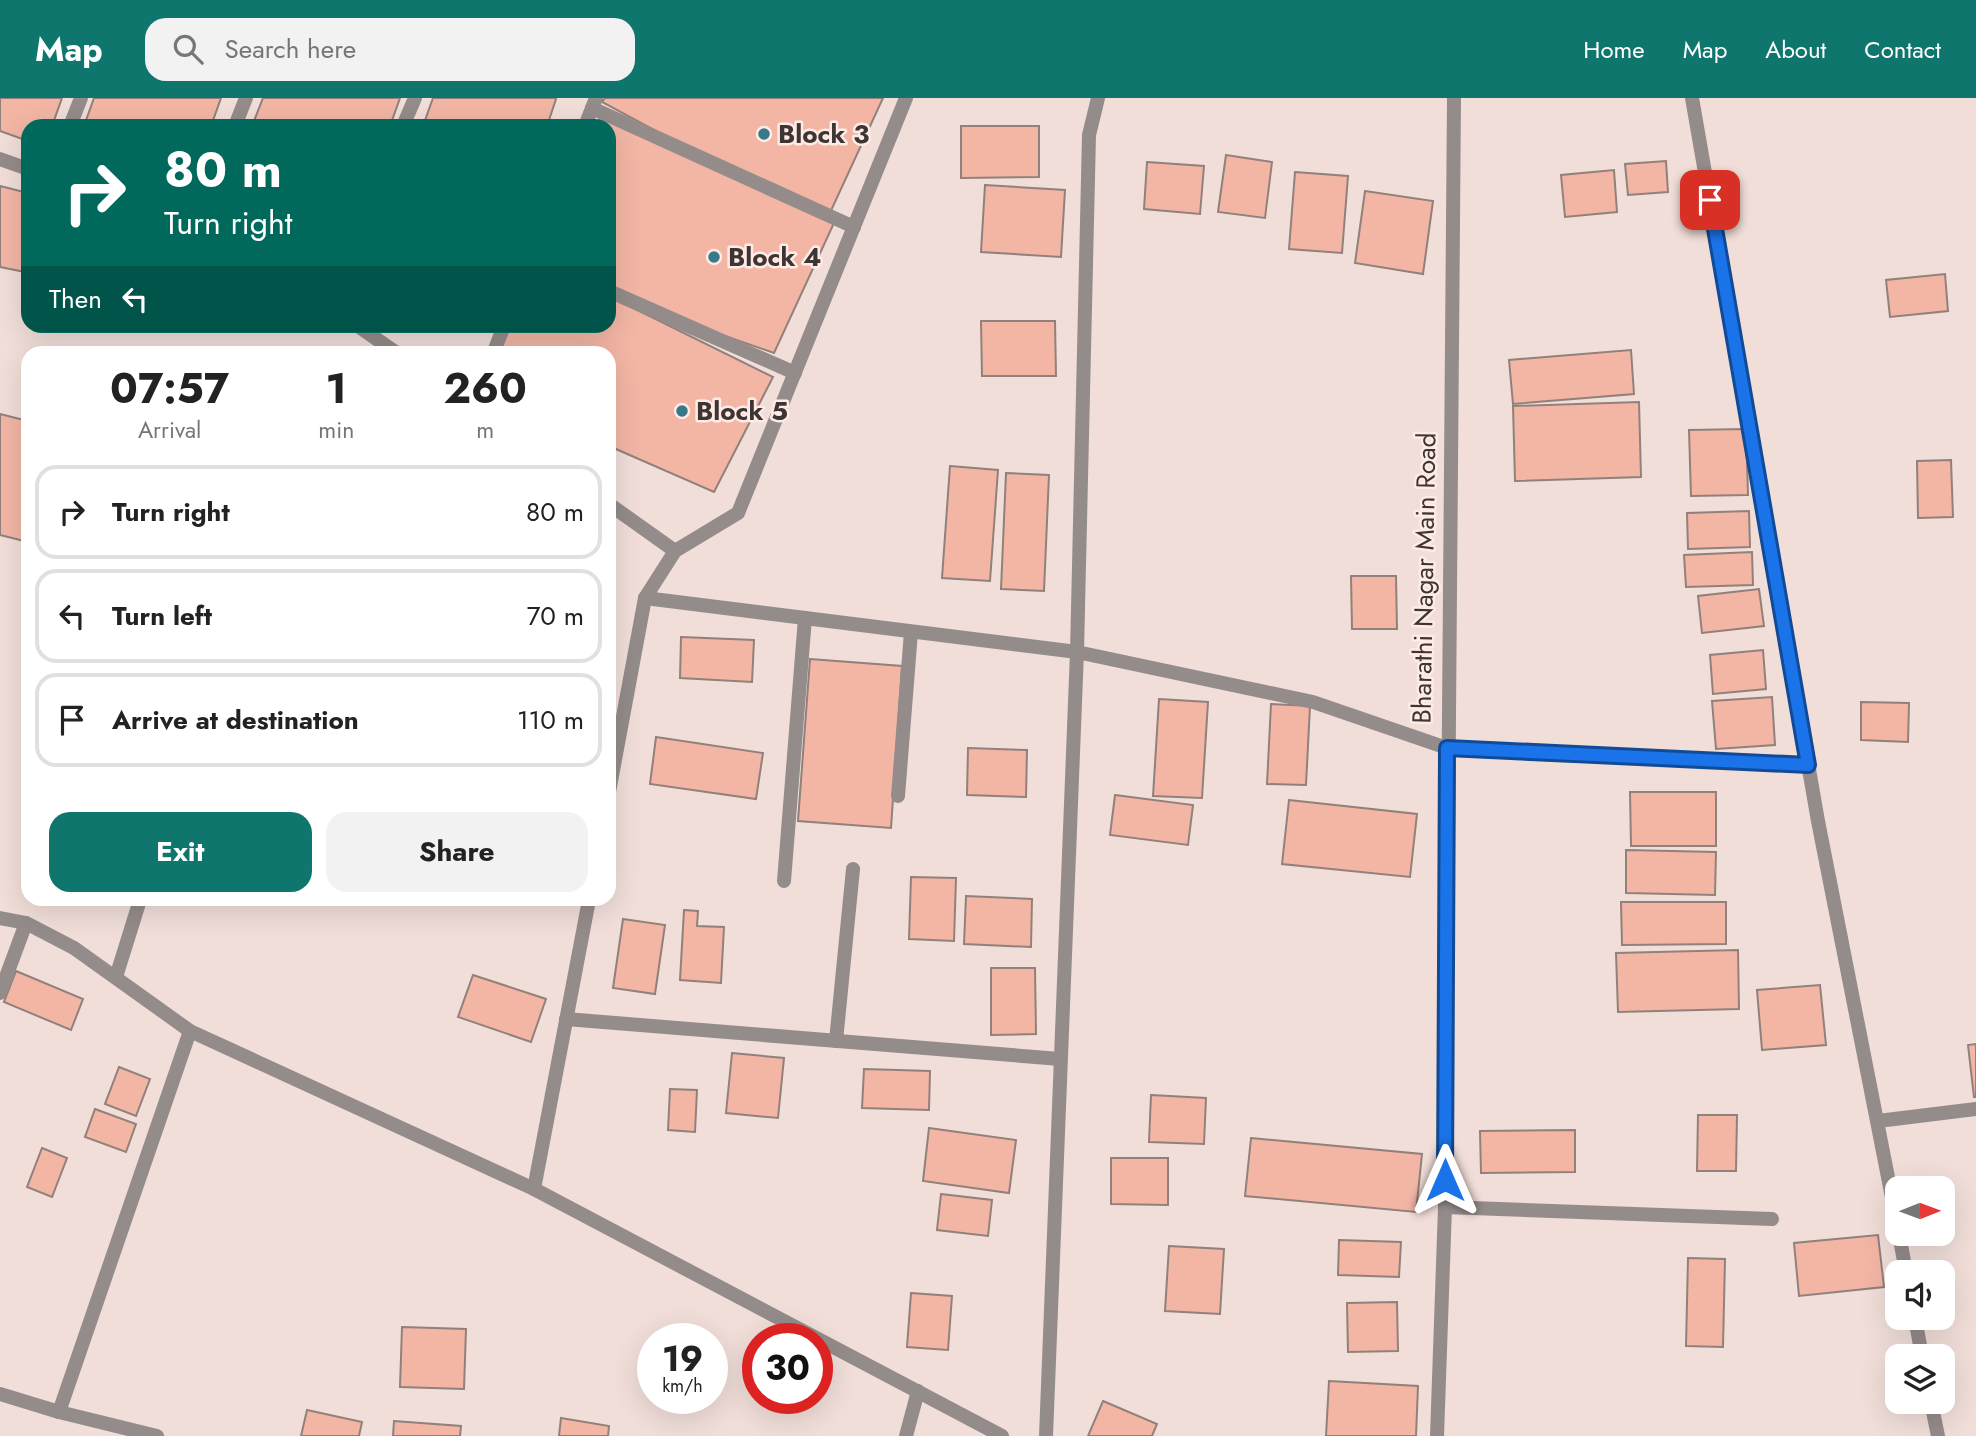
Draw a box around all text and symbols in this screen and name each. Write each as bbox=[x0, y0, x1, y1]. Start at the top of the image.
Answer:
search box bbox=[145, 18, 635, 81]
text: Map bbox=[35, 26, 103, 73]
icon: search bbox=[169, 30, 207, 68]
text: Search here bbox=[225, 30, 356, 68]
text: Home bbox=[1583, 32, 1645, 67]
text: Map bbox=[1683, 32, 1727, 67]
text: About bbox=[1765, 32, 1826, 67]
text: Contact bbox=[1864, 32, 1941, 67]
place label: Block 3 bbox=[778, 115, 869, 153]
marker: Block 3 bbox=[756, 126, 772, 142]
text: 80 m bbox=[164, 135, 282, 205]
icon: right bbox=[49, 147, 140, 238]
pin bbox=[1680, 170, 1740, 230]
icon: arrive bbox=[1691, 181, 1729, 219]
text: Turn right bbox=[164, 200, 293, 246]
place label: Block 4 bbox=[728, 238, 821, 276]
marker: Block 4 bbox=[706, 249, 722, 265]
text: Then bbox=[49, 280, 102, 318]
icon: left bbox=[116, 280, 154, 318]
text: 07:57 bbox=[110, 358, 229, 419]
text: 1 bbox=[326, 358, 347, 419]
text: 260 bbox=[443, 358, 527, 419]
place label: Block 5 bbox=[696, 392, 788, 430]
marker: Block 5 bbox=[674, 403, 690, 419]
text: Arrival bbox=[138, 413, 201, 447]
text: min bbox=[318, 413, 354, 447]
text: m bbox=[476, 413, 494, 447]
street label: Bharathi Nagar Main Road bbox=[1402, 432, 1446, 724]
icon: right bbox=[53, 493, 91, 531]
text: Turn right bbox=[112, 493, 230, 531]
text: 80 m bbox=[526, 493, 584, 531]
icon: left bbox=[53, 597, 91, 635]
text: Turn left bbox=[112, 597, 212, 635]
text: 70 m bbox=[527, 597, 584, 635]
icon: arrive bbox=[53, 701, 91, 739]
text: Arrive at destination bbox=[112, 701, 359, 739]
text: 110 m bbox=[517, 701, 584, 739]
button: Exit bbox=[49, 812, 312, 892]
button: Share bbox=[326, 812, 588, 892]
position arrow bbox=[1408, 1143, 1482, 1217]
north arrow bbox=[1885, 1176, 1955, 1246]
map controls bbox=[1885, 1176, 1955, 1414]
button: sound bbox=[1885, 1260, 1955, 1330]
speed limit sign: 30 bbox=[742, 1323, 833, 1414]
text: 19 bbox=[662, 1334, 703, 1384]
button: layers bbox=[1885, 1344, 1955, 1414]
text: km/h bbox=[662, 1373, 703, 1399]

